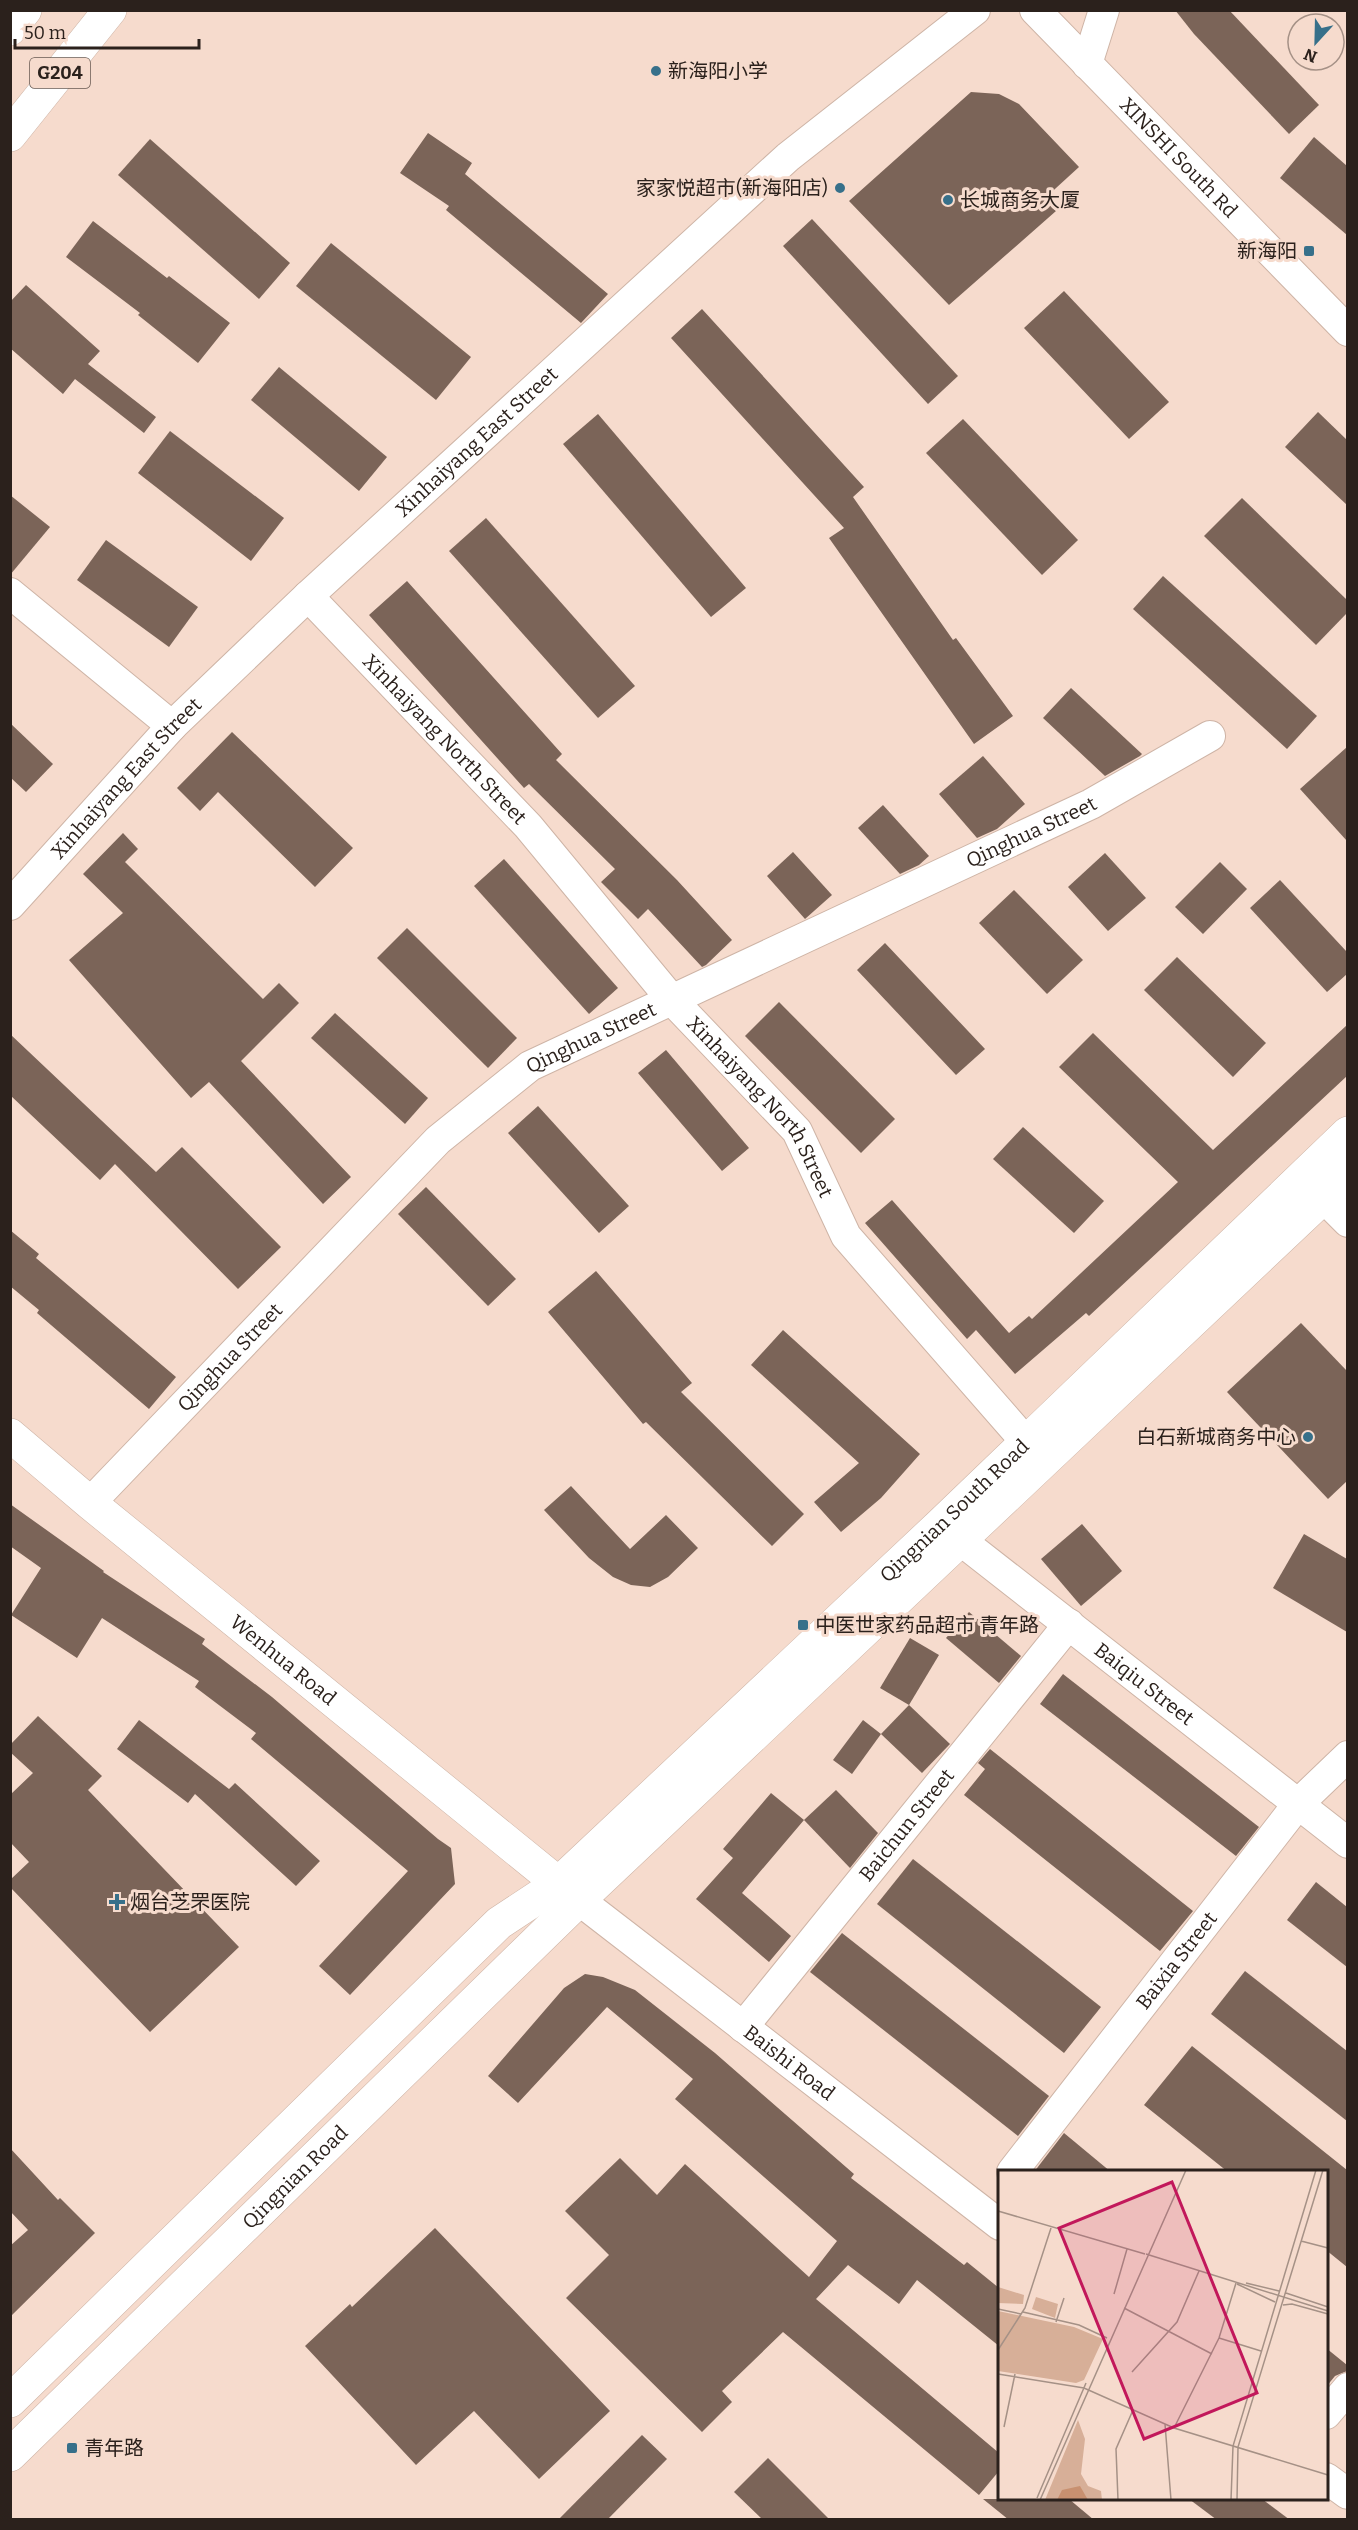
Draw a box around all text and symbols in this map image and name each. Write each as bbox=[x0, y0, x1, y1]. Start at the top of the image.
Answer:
scale bar bbox=[15, 12, 200, 50]
north arrow bbox=[1286, 12, 1346, 72]
text: 50 m bbox=[24, 22, 66, 44]
text: N bbox=[1301, 44, 1320, 67]
road number: G204 bbox=[30, 58, 90, 88]
place label: 新海阳小学 bbox=[668, 59, 768, 83]
marker: 新海阳小学 bbox=[649, 64, 663, 78]
street label: XINSHI South Rd bbox=[1115, 92, 1243, 223]
place label: 家家悦超市(新海阳店) bbox=[636, 176, 828, 200]
marker: 家家悦超市(新海阳店) bbox=[833, 181, 847, 195]
place label: 长城商务大厦 bbox=[960, 188, 1080, 212]
marker: 长城商务大厦 bbox=[941, 193, 955, 207]
place label: 新海阳 bbox=[1237, 239, 1297, 263]
marker: 新海阳 bbox=[1302, 244, 1316, 258]
street label: Xinhaiyang East Street bbox=[391, 362, 562, 522]
street label: Xinhaiyang North Street bbox=[358, 649, 532, 829]
street label: Xinhaiyang East Street bbox=[46, 693, 206, 864]
street label: Qinghua Street bbox=[962, 791, 1101, 873]
street label: Qinghua Street bbox=[522, 997, 660, 1078]
street label: Xinhaiyang North Street bbox=[682, 1011, 838, 1201]
street label: Qinghua Street bbox=[172, 1298, 287, 1416]
place label: 白石新城商务中心 bbox=[1136, 1425, 1296, 1449]
marker: 白石新城商务中心 bbox=[1301, 1430, 1315, 1444]
street label: Qingnian South Road bbox=[875, 1434, 1034, 1587]
street label: Wenhua Road bbox=[225, 1610, 341, 1710]
place label: 中医世家药品超市 青年路 bbox=[815, 1613, 1039, 1637]
marker: 中医世家药品超市 青年路 bbox=[796, 1618, 810, 1632]
street label: Baiqiu Street bbox=[1090, 1637, 1199, 1730]
street label: Baichun Street bbox=[854, 1764, 959, 1886]
place label: 烟台芝罘医院 bbox=[130, 1890, 250, 1914]
marker: 烟台芝罘医院 bbox=[108, 1893, 126, 1911]
street label: Baixia Street bbox=[1131, 1907, 1222, 2014]
street label: Baishi Road bbox=[739, 2020, 840, 2105]
street label: Qingnian Road bbox=[237, 2120, 353, 2234]
inset map bbox=[998, 2170, 1328, 2500]
place label: 青年路 bbox=[84, 2436, 144, 2460]
marker: 青年路 bbox=[65, 2441, 79, 2455]

